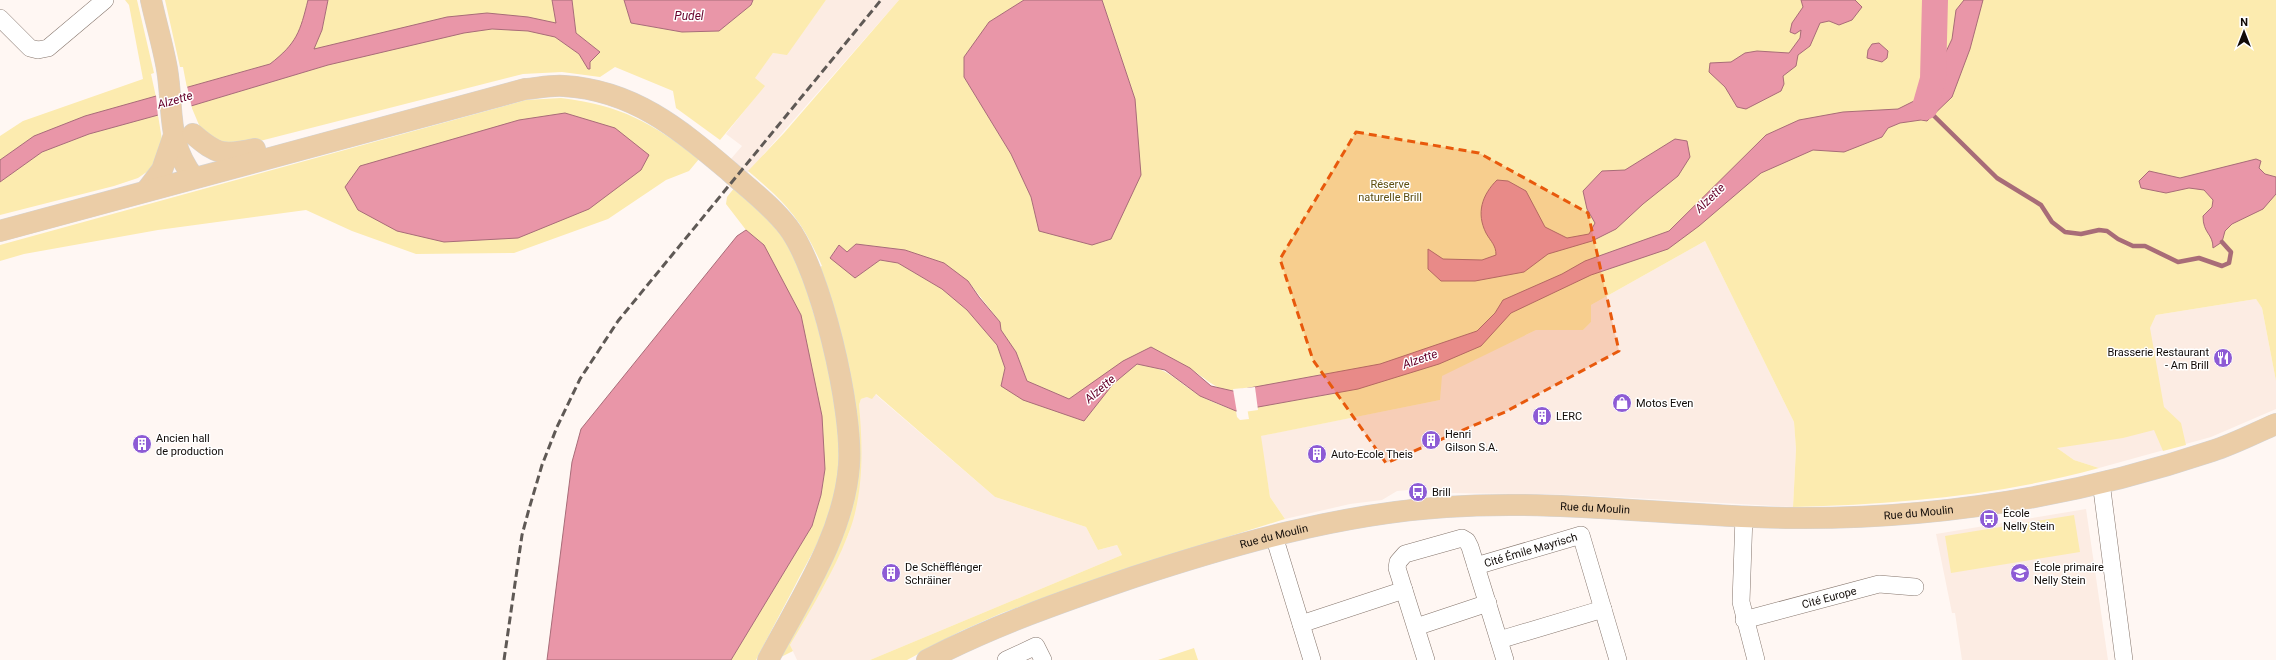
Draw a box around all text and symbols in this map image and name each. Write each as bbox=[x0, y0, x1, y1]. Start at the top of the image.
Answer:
water label: Pudel bbox=[674, 9, 704, 23]
north arrow bbox=[2224, 12, 2264, 52]
text: N bbox=[2240, 16, 2248, 29]
water label: Alzette bbox=[155, 88, 194, 112]
park label: Réserve naturelle Brill bbox=[1358, 178, 1422, 204]
water label: Alzette bbox=[1691, 180, 1728, 216]
place label: Brasserie Restaurant - Am Brill bbox=[2107, 346, 2209, 372]
water label: Alzette bbox=[1400, 347, 1439, 372]
restaurant icon: Brasserie Restaurant - Am Brill bbox=[2212, 347, 2234, 369]
water label: Alzette bbox=[1081, 372, 1118, 407]
shop icon: Motos Even bbox=[1611, 392, 1633, 414]
place label: Motos Even bbox=[1636, 397, 1693, 410]
building icon: LERC bbox=[1531, 405, 1553, 427]
place label: LERC bbox=[1556, 410, 1582, 423]
place label: Henri Gilson S.A. bbox=[1445, 428, 1498, 454]
building icon: Henri Gilson S.A. bbox=[1420, 429, 1442, 451]
place label: Ancien hall de production bbox=[156, 432, 223, 458]
building icon: Ancien hall de production bbox=[131, 433, 153, 455]
building icon: Auto-Ecole Theis bbox=[1306, 443, 1328, 465]
place label: Auto-Ecole Theis bbox=[1331, 448, 1413, 461]
bus stop icon: Brill bbox=[1407, 481, 1429, 503]
place label: Brill bbox=[1432, 486, 1451, 499]
street label: Rue du Moulin bbox=[1560, 500, 1630, 516]
street label: Rue du Moulin bbox=[1883, 503, 1954, 522]
place label: École Nelly Stein bbox=[2003, 507, 2055, 533]
bus stop icon: École Nelly Stein bbox=[1978, 508, 2000, 530]
street label: Rue du Moulin bbox=[1238, 521, 1309, 551]
street label: Cité Émile Mayrisch bbox=[1483, 530, 1579, 570]
place label: De Schëfflénger Schräiner bbox=[905, 561, 982, 587]
place label: École primaire Nelly Stein bbox=[2034, 561, 2104, 587]
building icon: De Schëfflénger Schräiner bbox=[880, 562, 902, 584]
school or university icon: École primaire Nelly Stein bbox=[2009, 562, 2031, 584]
street label: Cité Europe bbox=[1800, 584, 1858, 611]

